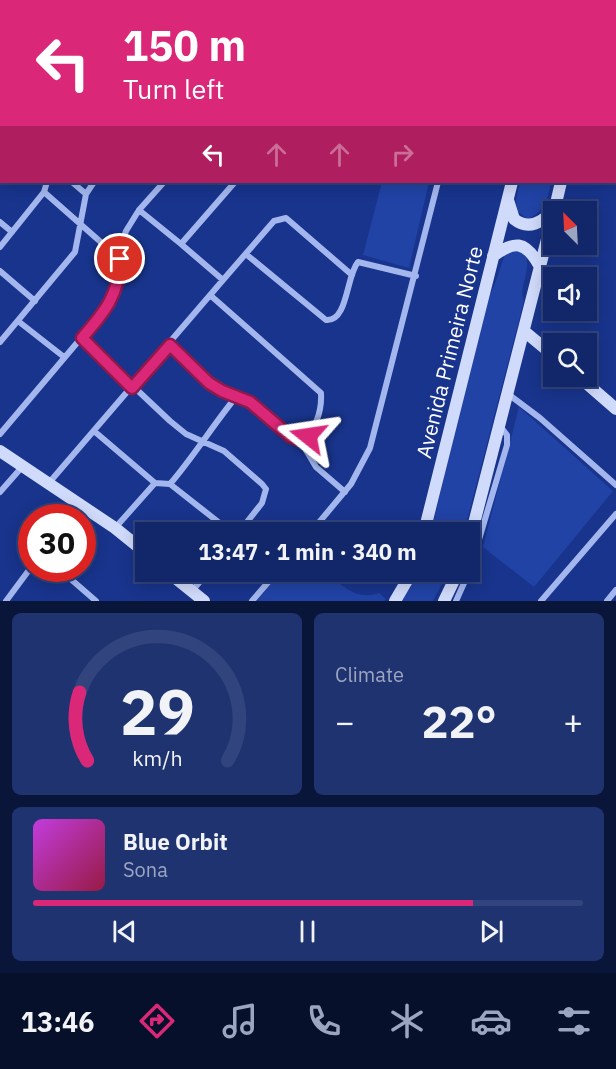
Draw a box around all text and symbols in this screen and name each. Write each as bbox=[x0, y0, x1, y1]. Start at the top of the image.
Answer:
text: 150 m bbox=[123, 18, 246, 73]
icon: left bbox=[24, 24, 102, 102]
text: Turn left bbox=[123, 71, 224, 106]
icon: left bbox=[197, 138, 230, 171]
icon: ahead bbox=[260, 138, 293, 171]
icon: ahead bbox=[323, 138, 356, 171]
icon: right bbox=[386, 138, 419, 171]
north arrow bbox=[543, 201, 597, 255]
map controls bbox=[543, 201, 597, 387]
pin bbox=[94, 233, 145, 284]
icon: arrive bbox=[103, 242, 136, 275]
street label: Avenida Primeira Norte bbox=[409, 243, 489, 461]
button: sound bbox=[543, 267, 597, 321]
button: search bbox=[543, 333, 597, 387]
position arrow bbox=[276, 404, 340, 468]
speed limit sign: 30 bbox=[18, 504, 96, 582]
text: 13:47 · 1 min · 340 m bbox=[198, 537, 417, 566]
text: Climate bbox=[335, 661, 404, 688]
text: 29 bbox=[120, 671, 194, 752]
text: 22° bbox=[421, 692, 497, 750]
text: − bbox=[335, 700, 355, 743]
text: + bbox=[563, 700, 583, 743]
text: km/h bbox=[132, 744, 182, 772]
text: Blue Orbit bbox=[123, 827, 228, 856]
text: Sona bbox=[123, 856, 168, 883]
icon: previous bbox=[108, 915, 141, 948]
icon: pause bbox=[291, 915, 324, 948]
icon: next bbox=[475, 915, 508, 948]
icon: directions bbox=[136, 1000, 178, 1042]
icon: music bbox=[219, 1000, 261, 1042]
icon: phone bbox=[303, 1000, 345, 1042]
icon: climate bbox=[386, 1000, 428, 1042]
icon: car bbox=[470, 1000, 512, 1042]
icon: filters bbox=[553, 1000, 595, 1042]
text: 13:46 bbox=[21, 1004, 94, 1039]

